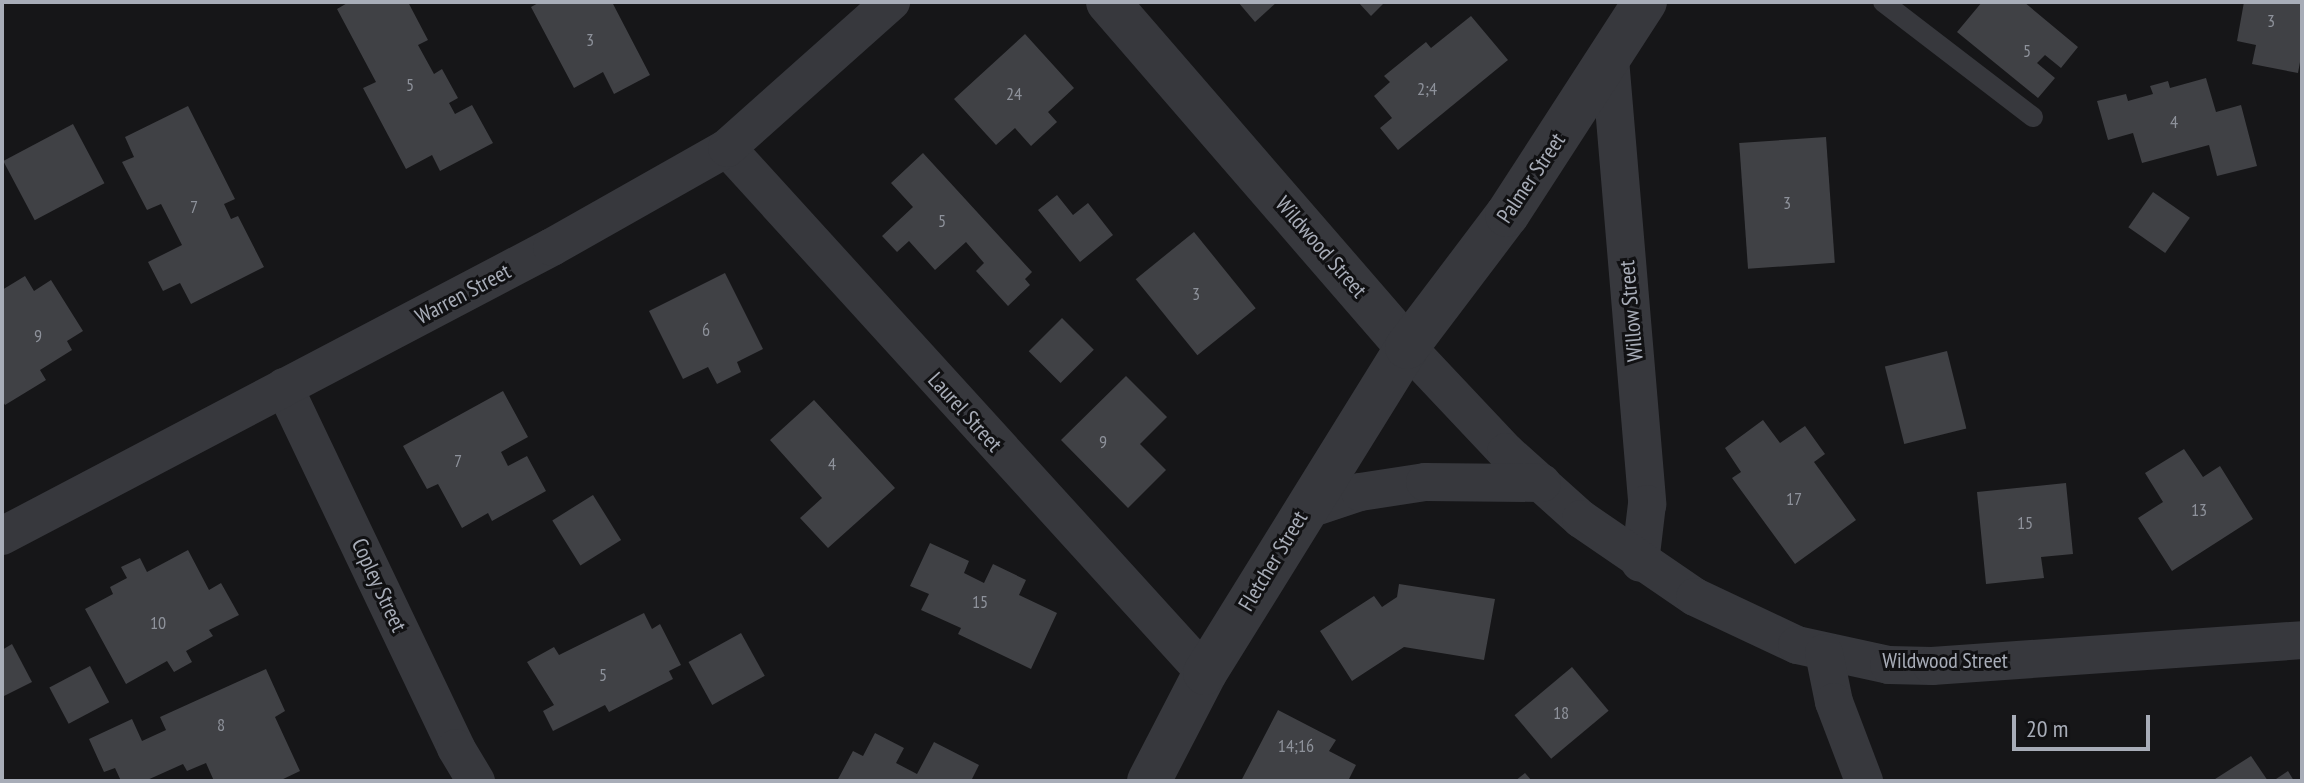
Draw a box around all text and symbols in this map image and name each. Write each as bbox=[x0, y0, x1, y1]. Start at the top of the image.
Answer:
house number: 3 bbox=[2267, 10, 2275, 32]
house number: 3 bbox=[586, 29, 594, 51]
house number: 5 bbox=[2023, 40, 2031, 62]
house number: 5 bbox=[406, 74, 414, 96]
house number: 2;4 bbox=[1417, 78, 1437, 100]
house number: 24 bbox=[1006, 83, 1022, 105]
house number: 4 bbox=[2170, 111, 2178, 133]
street label: Palmer Street bbox=[1491, 128, 1571, 228]
street label: Wildwood Street bbox=[1270, 191, 1372, 303]
house number: 3 bbox=[1783, 192, 1791, 214]
house number: 7 bbox=[190, 196, 198, 218]
house number: 5 bbox=[938, 210, 946, 232]
street label: Warren Street bbox=[411, 258, 515, 330]
street label: Willow Street bbox=[1613, 259, 1649, 363]
house number: 3 bbox=[1192, 283, 1200, 305]
house number: 6 bbox=[702, 319, 710, 341]
house number: 9 bbox=[34, 325, 42, 347]
street label: Laurel Street bbox=[923, 367, 1007, 457]
house number: 9 bbox=[1099, 431, 1107, 453]
house number: 7 bbox=[454, 450, 462, 472]
house number: 4 bbox=[828, 453, 836, 475]
house number: 17 bbox=[1786, 488, 1802, 510]
house number: 13 bbox=[2191, 499, 2207, 521]
street label: Fletcher Street bbox=[1233, 506, 1313, 616]
house number: 15 bbox=[2017, 512, 2033, 534]
street label: Copley Street bbox=[346, 534, 412, 636]
house number: 15 bbox=[972, 591, 988, 613]
house number: 10 bbox=[150, 612, 166, 634]
street label: Wildwood Street bbox=[1882, 648, 2008, 674]
house number: 5 bbox=[599, 664, 607, 686]
scale bar bbox=[2016, 699, 2154, 749]
house number: 18 bbox=[1553, 702, 1569, 724]
text: 20 m bbox=[2026, 713, 2068, 744]
house number: 8 bbox=[217, 714, 225, 736]
house number: 14;16 bbox=[1278, 735, 1314, 757]

